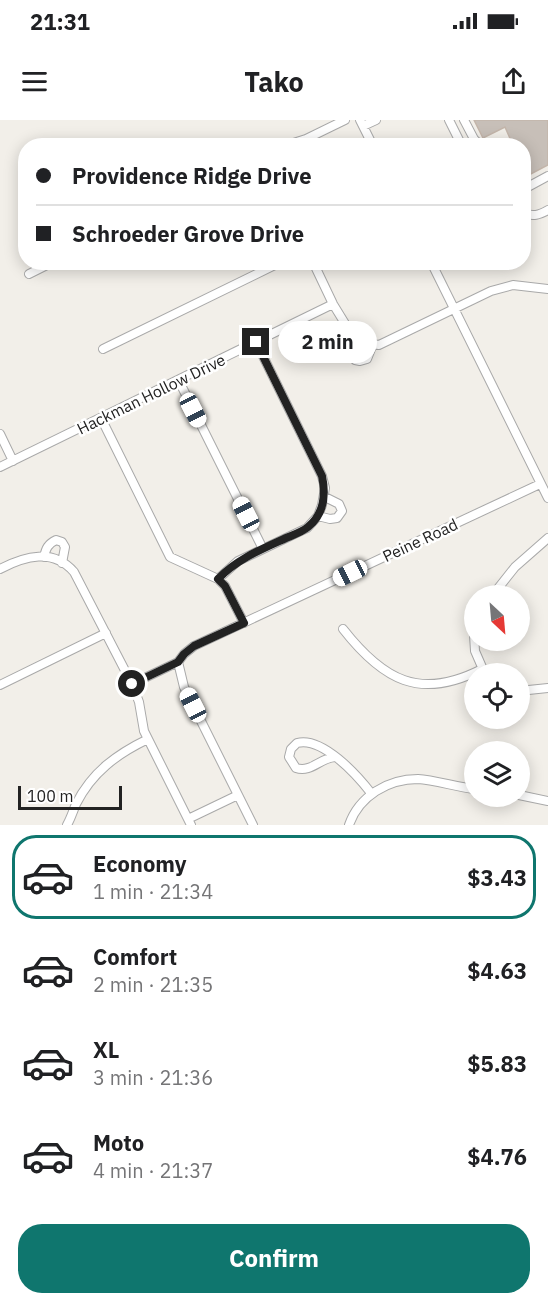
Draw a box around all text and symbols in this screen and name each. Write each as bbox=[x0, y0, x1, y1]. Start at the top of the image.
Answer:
text: 21:31 bbox=[30, 7, 90, 36]
text: Tako bbox=[244, 64, 304, 99]
icon: menu bbox=[18, 65, 51, 98]
icon: share bbox=[497, 65, 530, 98]
text: Providence Ridge Drive bbox=[72, 161, 312, 190]
text: Schroeder Grove Drive bbox=[72, 219, 304, 248]
callout: 2 min bbox=[277, 321, 376, 363]
route end bbox=[242, 328, 269, 355]
text: 2 min bbox=[301, 328, 354, 355]
street label: Hackman Hollow Drive bbox=[73, 349, 229, 439]
car bbox=[177, 390, 209, 430]
car bbox=[230, 494, 262, 534]
street label: Peine Road bbox=[379, 514, 461, 566]
car bbox=[330, 557, 370, 589]
north arrow bbox=[464, 585, 530, 651]
map controls bbox=[464, 585, 530, 807]
button: locate bbox=[464, 663, 530, 729]
route start bbox=[118, 670, 145, 697]
car bbox=[177, 685, 209, 725]
button: layers bbox=[464, 741, 530, 807]
scale bar bbox=[18, 783, 122, 810]
text: 100 m bbox=[27, 786, 74, 806]
text: Economy bbox=[93, 849, 187, 878]
icon: car bbox=[21, 850, 75, 904]
text: $3.43 bbox=[467, 863, 527, 892]
text: 1 min · 21:34 bbox=[93, 878, 213, 905]
text: Comfort bbox=[93, 942, 177, 971]
icon: car bbox=[21, 943, 75, 997]
text: $4.63 bbox=[467, 956, 527, 985]
text: 2 min · 21:35 bbox=[93, 971, 213, 998]
text: XL bbox=[93, 1035, 119, 1064]
icon: car bbox=[21, 1036, 75, 1090]
text: $5.83 bbox=[467, 1049, 527, 1078]
text: 3 min · 21:36 bbox=[93, 1064, 213, 1091]
text: Moto bbox=[93, 1128, 144, 1157]
icon: car bbox=[21, 1129, 75, 1183]
text: $4.76 bbox=[467, 1142, 527, 1171]
text: 4 min · 21:37 bbox=[93, 1157, 213, 1184]
button: Confirm bbox=[18, 1224, 530, 1293]

